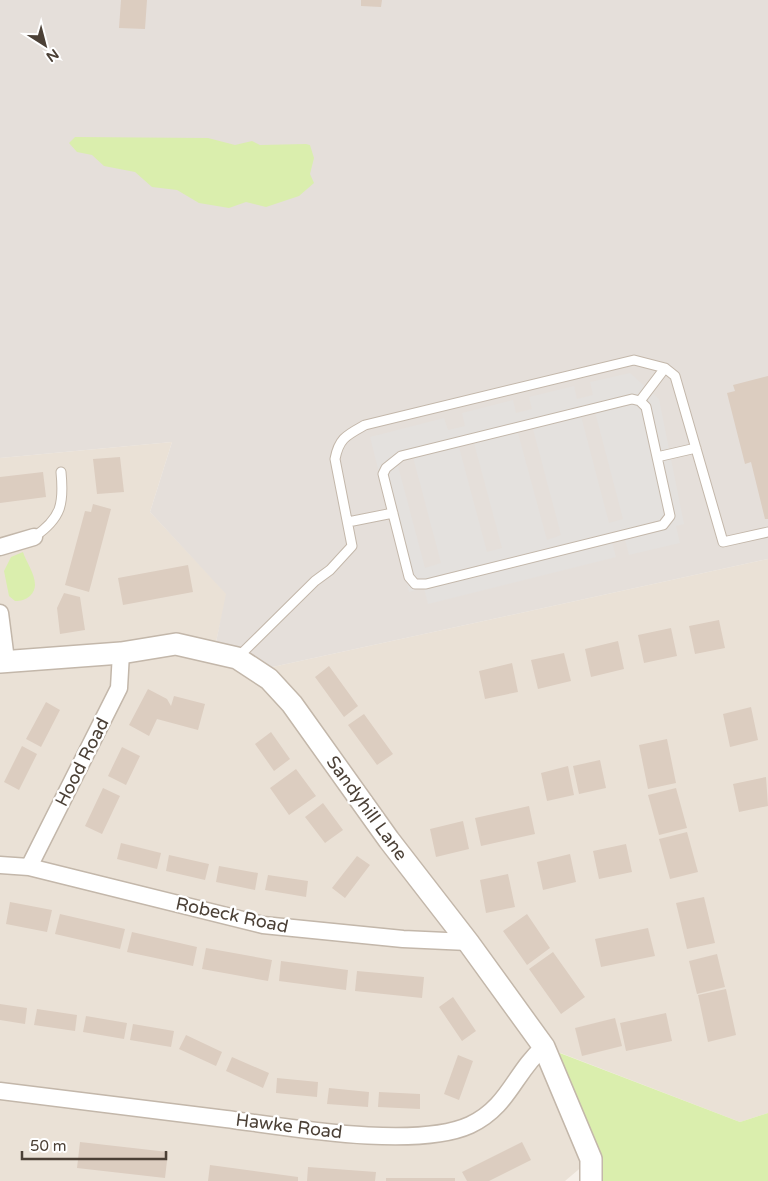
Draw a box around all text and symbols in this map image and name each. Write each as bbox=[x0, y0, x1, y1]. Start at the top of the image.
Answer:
north arrow bbox=[20, 20, 70, 70]
text: N bbox=[43, 45, 62, 65]
street label: Hood Road bbox=[50, 714, 114, 810]
street label: Sandyhill Lane bbox=[322, 751, 412, 865]
street label: Robeck Road bbox=[174, 892, 290, 938]
street label: Hawke Road bbox=[234, 1109, 344, 1143]
scale bar bbox=[22, 1128, 166, 1160]
text: 50 m bbox=[30, 1137, 67, 1155]

